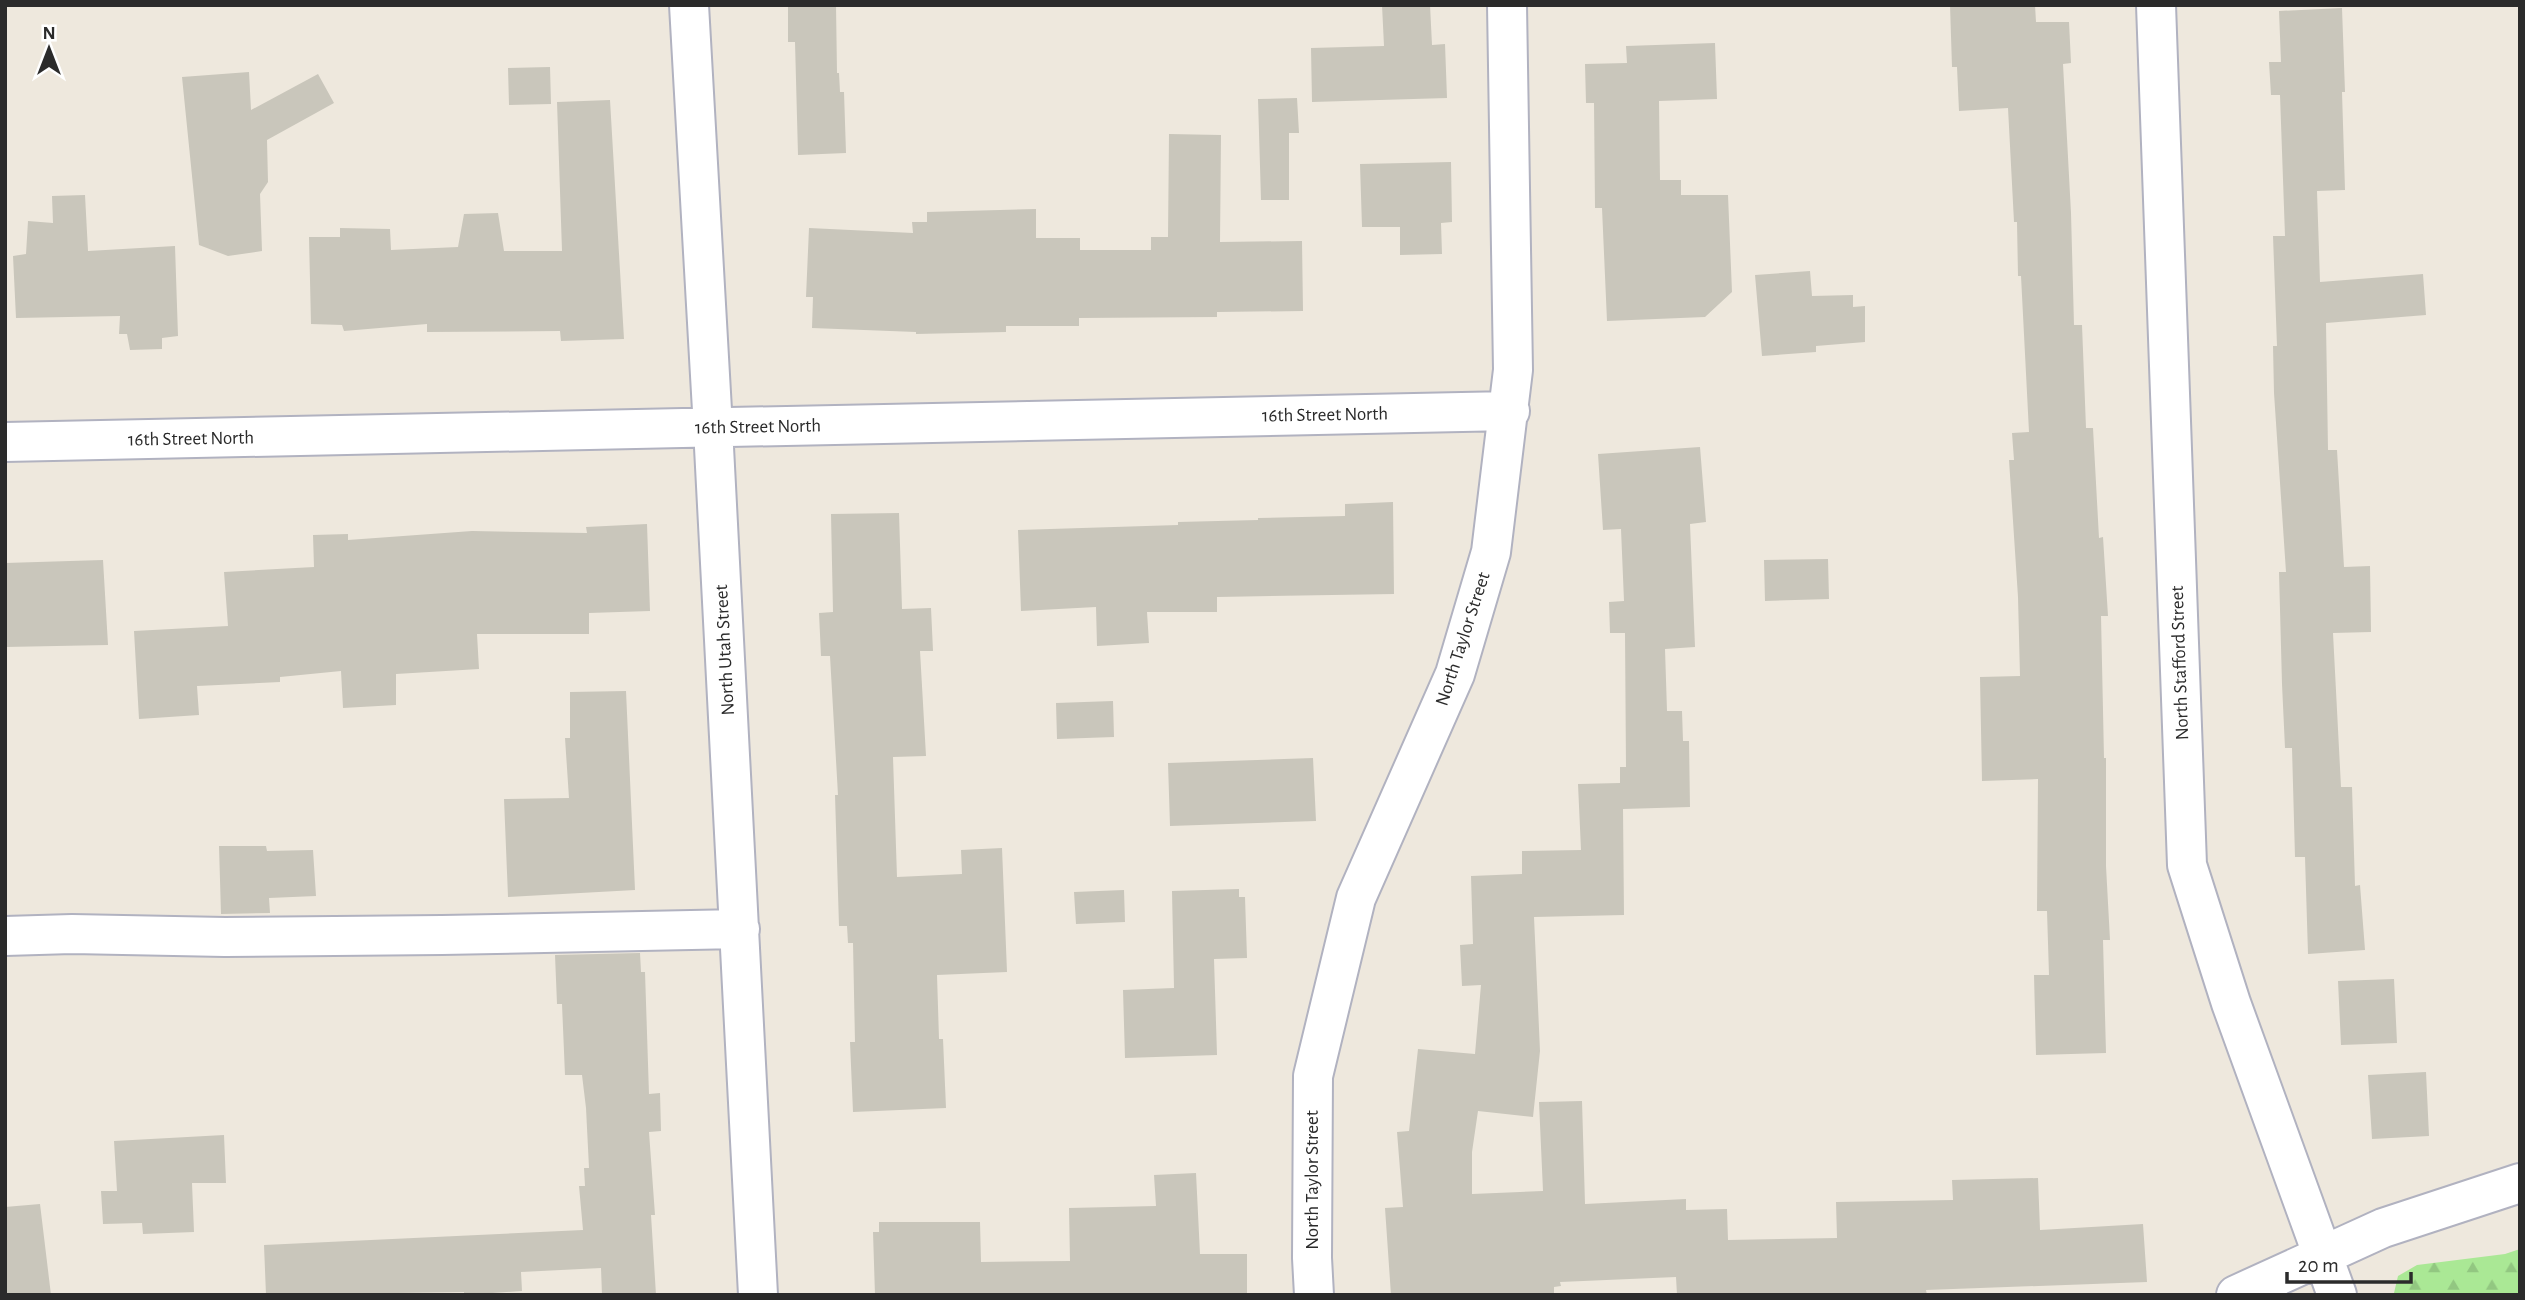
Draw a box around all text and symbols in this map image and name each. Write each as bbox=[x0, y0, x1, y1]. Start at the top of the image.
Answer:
north arrow bbox=[14, 14, 84, 84]
text: N bbox=[42, 24, 56, 43]
street label: 16th Street North bbox=[1262, 404, 1388, 426]
street label: 16th Street North bbox=[695, 416, 821, 438]
street label: 16th Street North bbox=[128, 428, 254, 450]
street label: North Taylor Street bbox=[1432, 570, 1494, 708]
street label: North Utah Street bbox=[712, 584, 738, 716]
street label: North Stafford Street bbox=[2168, 585, 2192, 741]
street label: North Taylor Street bbox=[1303, 1110, 1322, 1250]
scale bar bbox=[2287, 1240, 2411, 1284]
text: 20 m bbox=[2298, 1255, 2339, 1276]

